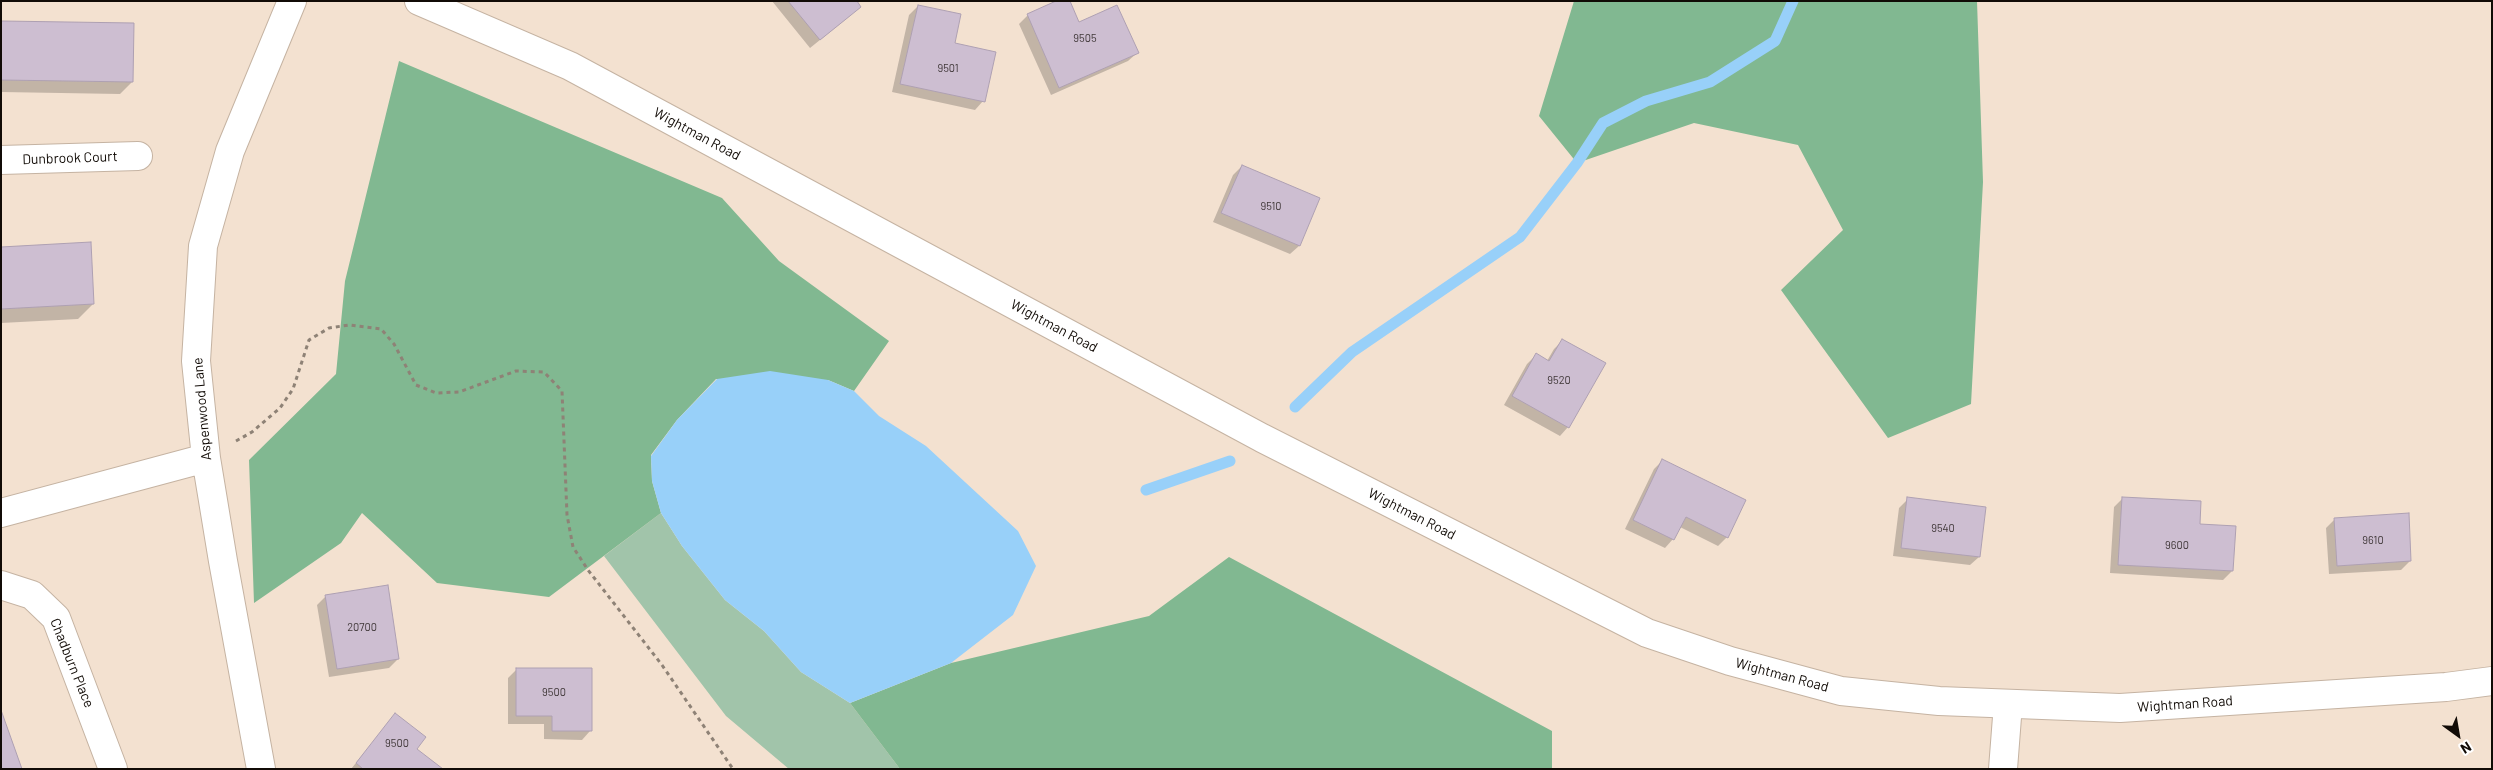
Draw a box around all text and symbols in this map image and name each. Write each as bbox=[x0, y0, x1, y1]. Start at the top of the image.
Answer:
house number: 9505 bbox=[1073, 31, 1097, 45]
house number: 9501 bbox=[937, 61, 959, 75]
street label: Wightman Road bbox=[651, 104, 743, 164]
street label: Dunbrook Court bbox=[22, 148, 118, 168]
house number: 9510 bbox=[1260, 199, 1282, 213]
street label: Wightman Road bbox=[1008, 296, 1100, 356]
street label: Aspenwood Lane bbox=[189, 357, 215, 461]
house number: 9520 bbox=[1547, 373, 1571, 387]
street label: Wightman Road bbox=[1365, 485, 1459, 543]
house number: 9540 bbox=[1931, 521, 1955, 535]
house number: 9610 bbox=[2362, 533, 2384, 547]
house number: 9600 bbox=[2165, 538, 2189, 552]
street label: Chadburn Place bbox=[46, 616, 98, 710]
house number: 20700 bbox=[347, 620, 377, 634]
street label: Wightman Road bbox=[1733, 654, 1831, 696]
house number: 9500 bbox=[542, 685, 566, 699]
street label: Wightman Road bbox=[2137, 692, 2233, 716]
north arrow bbox=[2433, 710, 2483, 760]
house number: 9500 bbox=[385, 736, 409, 750]
text: N bbox=[2458, 738, 2475, 758]

